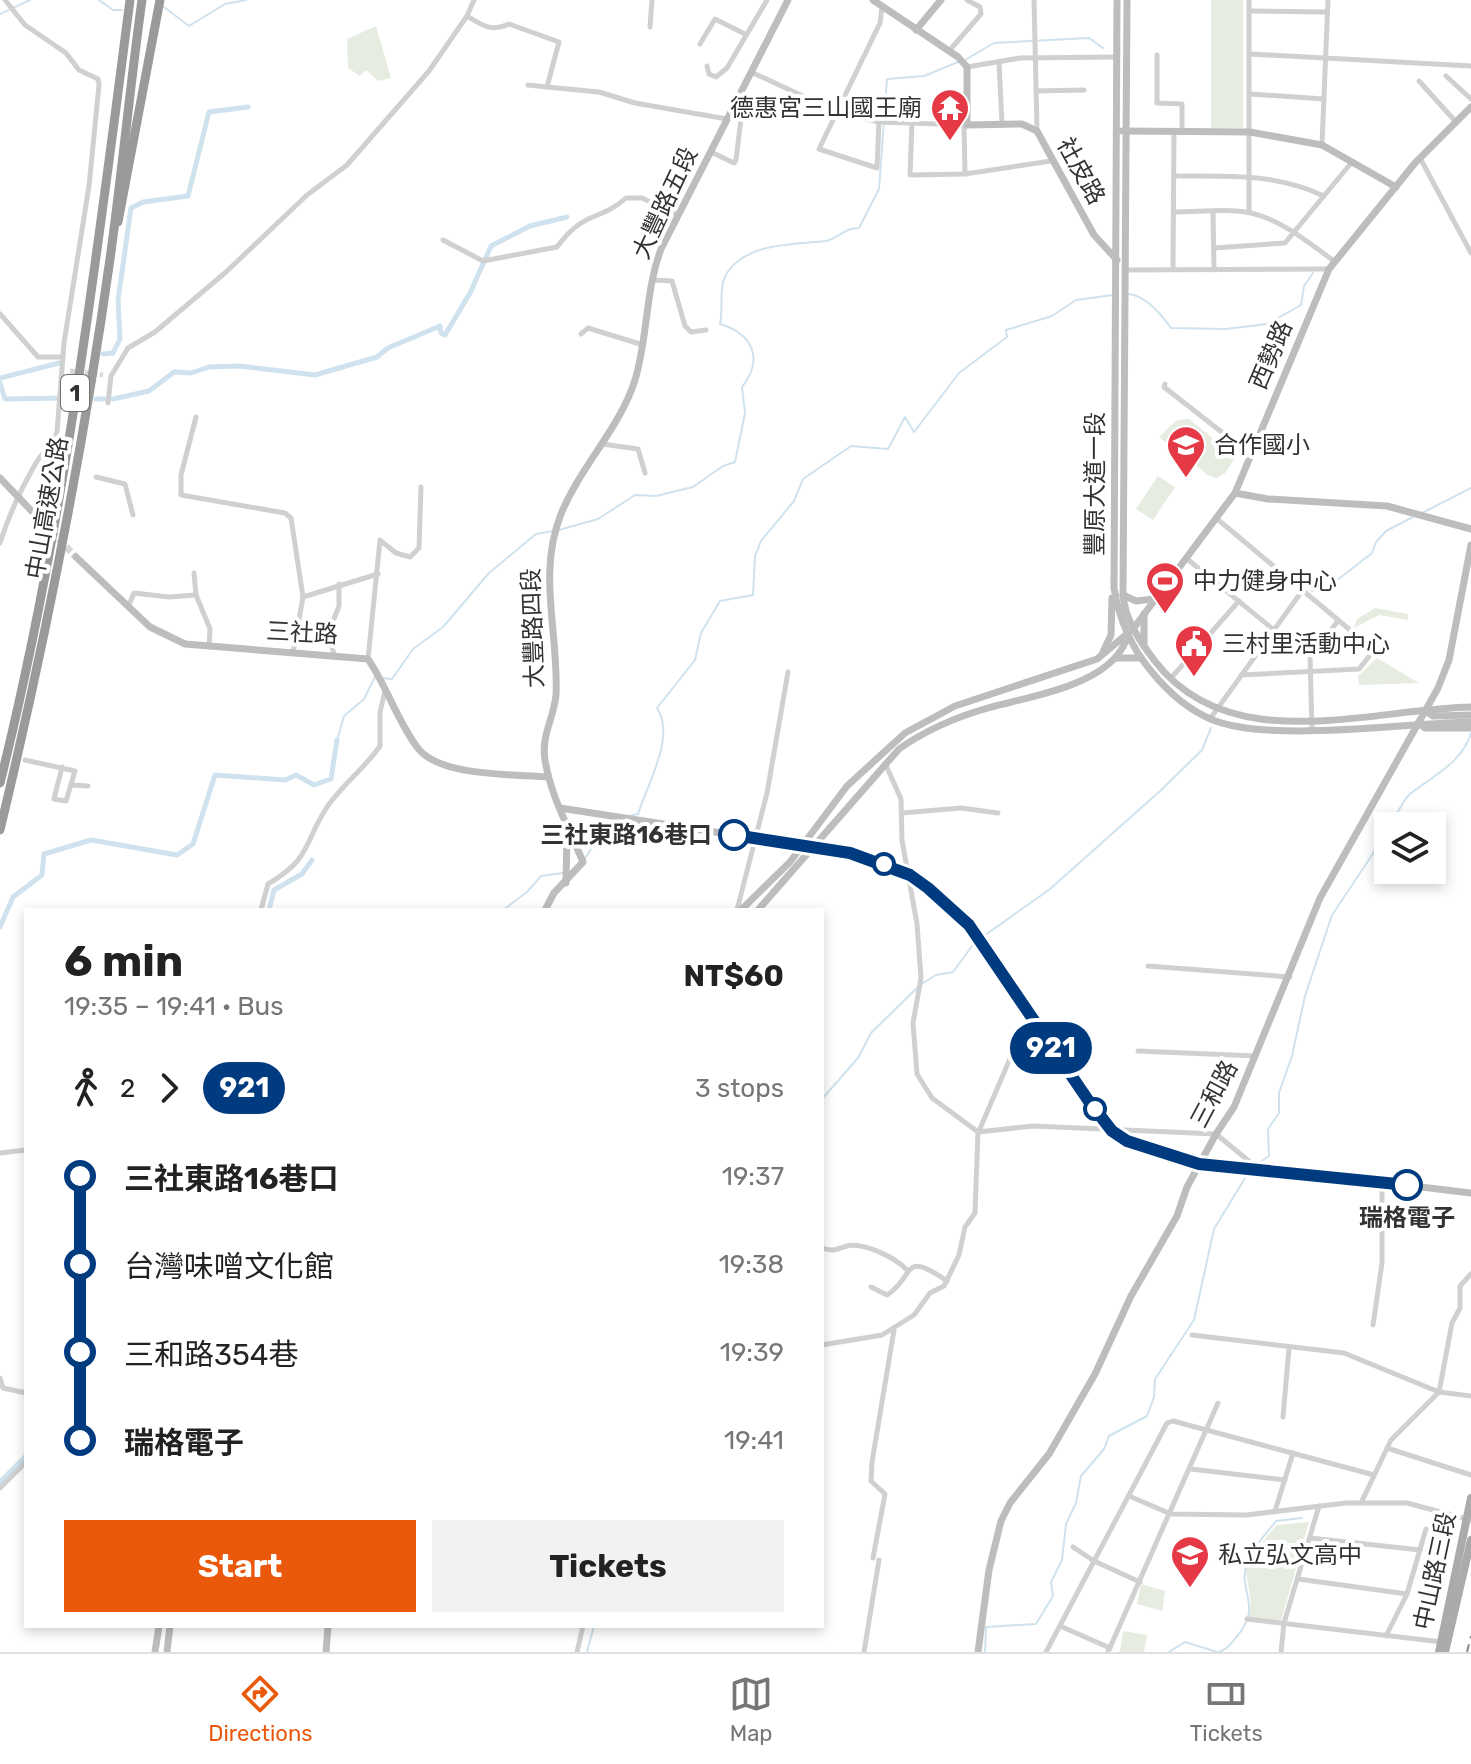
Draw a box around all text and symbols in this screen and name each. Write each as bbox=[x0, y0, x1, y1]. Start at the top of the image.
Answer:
temple icon: 德惠宮三山國王廟 bbox=[929, 87, 971, 142]
place label: 德惠宮三山國王廟 bbox=[730, 94, 922, 122]
street label: 社皮路 bbox=[1051, 133, 1111, 209]
street label: 大豐路五段 bbox=[627, 143, 703, 263]
street label: 西勢路 bbox=[1244, 316, 1298, 394]
road number: 1 bbox=[61, 375, 89, 411]
street label: 豐原大道一段 bbox=[1081, 412, 1109, 556]
school or university icon: 合作國小 bbox=[1165, 424, 1207, 479]
place label: 合作國小 bbox=[1214, 431, 1310, 459]
street label: 中山高速公路 bbox=[21, 435, 73, 581]
sports icon: 中力健身中心 bbox=[1144, 560, 1186, 615]
place label: 中力健身中心 bbox=[1193, 567, 1337, 595]
street label: 大豐路四段 bbox=[517, 568, 549, 688]
street label: 三社路 bbox=[265, 617, 339, 649]
public building icon: 三村里活動中心 bbox=[1173, 623, 1215, 678]
place label: 三村里活動中心 bbox=[1222, 630, 1390, 658]
map controls bbox=[1374, 812, 1446, 884]
button: layers bbox=[1374, 812, 1446, 884]
marker: 三社東路16巷口 bbox=[719, 820, 749, 850]
place label: 三社東路16巷口 bbox=[540, 821, 712, 849]
unlabelled marker bbox=[873, 853, 895, 875]
text: 6 min bbox=[64, 935, 183, 987]
text: NT$60 bbox=[684, 958, 784, 994]
text: 19:35 – 19:41 · Bus bbox=[64, 991, 284, 1022]
line badge: 921 bbox=[1005, 1022, 1097, 1074]
text: 921 bbox=[1026, 1031, 1076, 1064]
street label: 三和路 bbox=[1185, 1056, 1243, 1132]
icon: walk bbox=[64, 1066, 108, 1110]
icon: forward bbox=[147, 1066, 191, 1110]
text: 921 bbox=[219, 1071, 269, 1104]
text: 2 bbox=[120, 1073, 135, 1104]
text: 3 stops bbox=[695, 1073, 784, 1104]
unlabelled marker bbox=[1084, 1098, 1106, 1120]
text: 三社東路16巷口 bbox=[124, 1161, 338, 1197]
text: 19:37 bbox=[722, 1161, 784, 1192]
marker: 瑞格電子 bbox=[1392, 1170, 1422, 1200]
place label: 瑞格電子 bbox=[1359, 1204, 1455, 1232]
text: 台灣味噌文化館 bbox=[124, 1249, 334, 1285]
text: 19:38 bbox=[719, 1249, 784, 1280]
text: 三和路354巷 bbox=[124, 1337, 298, 1373]
text: 19:39 bbox=[720, 1337, 784, 1368]
text: 瑞格電子 bbox=[124, 1425, 244, 1461]
text: 19:41 bbox=[724, 1425, 784, 1456]
street label: 中山路三段 bbox=[1409, 1509, 1461, 1633]
button: Start bbox=[64, 1520, 416, 1612]
button: Tickets bbox=[432, 1520, 784, 1612]
school or university icon: 私立弘文高中 bbox=[1169, 1534, 1211, 1589]
place label: 私立弘文高中 bbox=[1218, 1541, 1362, 1569]
tab: Directions bbox=[208, 1672, 312, 1747]
tab: Map bbox=[729, 1672, 773, 1747]
tab: Tickets bbox=[1190, 1672, 1263, 1747]

